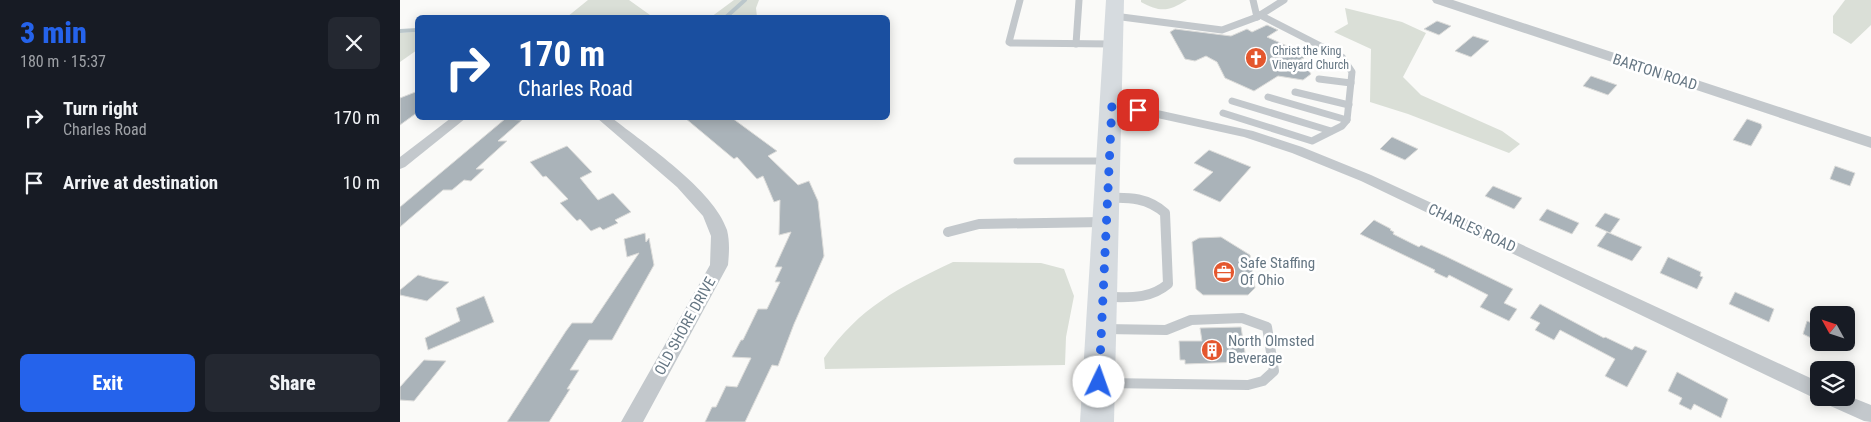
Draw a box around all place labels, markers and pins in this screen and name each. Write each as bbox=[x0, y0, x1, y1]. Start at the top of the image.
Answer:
place label: Christ the King Vineyard Church bbox=[1272, 44, 1349, 72]
church icon: Christ the King Vineyard Church bbox=[1244, 46, 1268, 70]
pin bbox=[1117, 89, 1159, 131]
place label: Safe Staffing Of Ohio bbox=[1240, 254, 1315, 289]
office icon: Safe Staffing Of Ohio bbox=[1212, 260, 1236, 284]
place label: North Olmsted Beverage bbox=[1228, 332, 1314, 367]
building icon: North Olmsted Beverage bbox=[1200, 338, 1224, 362]

